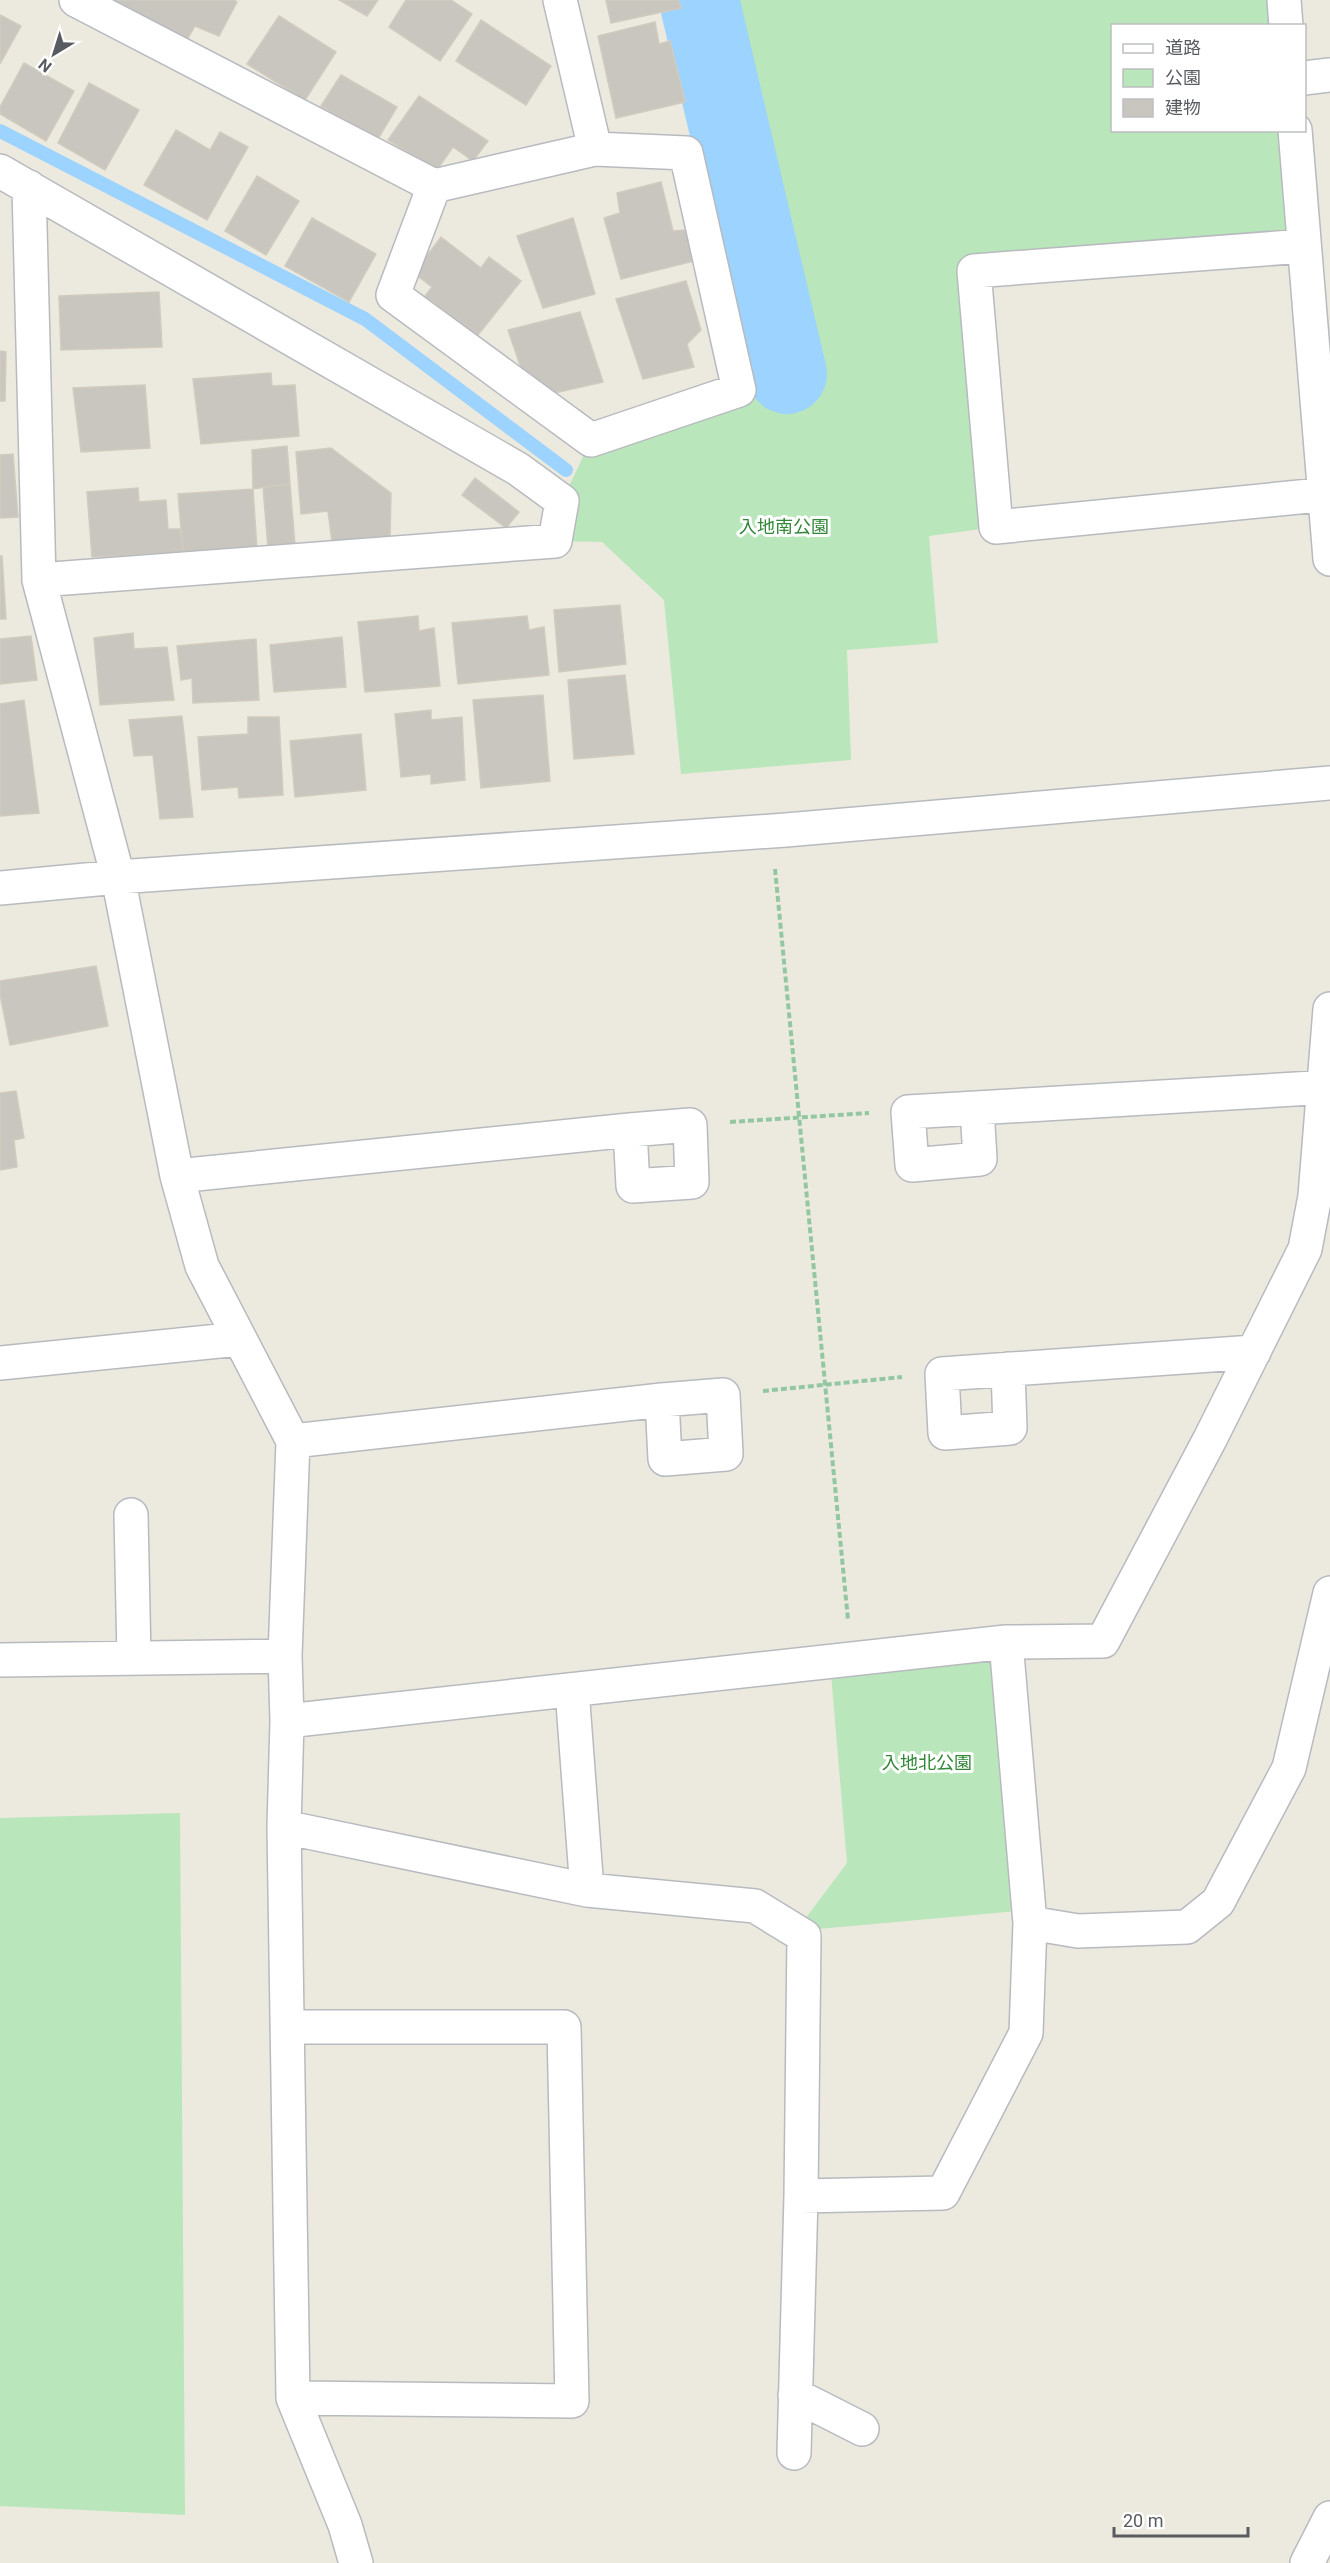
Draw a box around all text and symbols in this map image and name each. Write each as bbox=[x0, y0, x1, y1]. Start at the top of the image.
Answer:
north arrow bbox=[24, 24, 84, 84]
legend bbox=[1111, 24, 1306, 132]
text: 道路 bbox=[1165, 37, 1201, 58]
text: N bbox=[35, 54, 55, 76]
text: 公園 bbox=[1165, 67, 1201, 88]
text: 建物 bbox=[1165, 97, 1201, 118]
park label: 入地南公園 bbox=[739, 516, 829, 537]
park label: 入地北公園 bbox=[882, 1752, 972, 1773]
scale bar bbox=[1114, 2500, 1248, 2538]
text: 20 m bbox=[1123, 2510, 1163, 2531]

